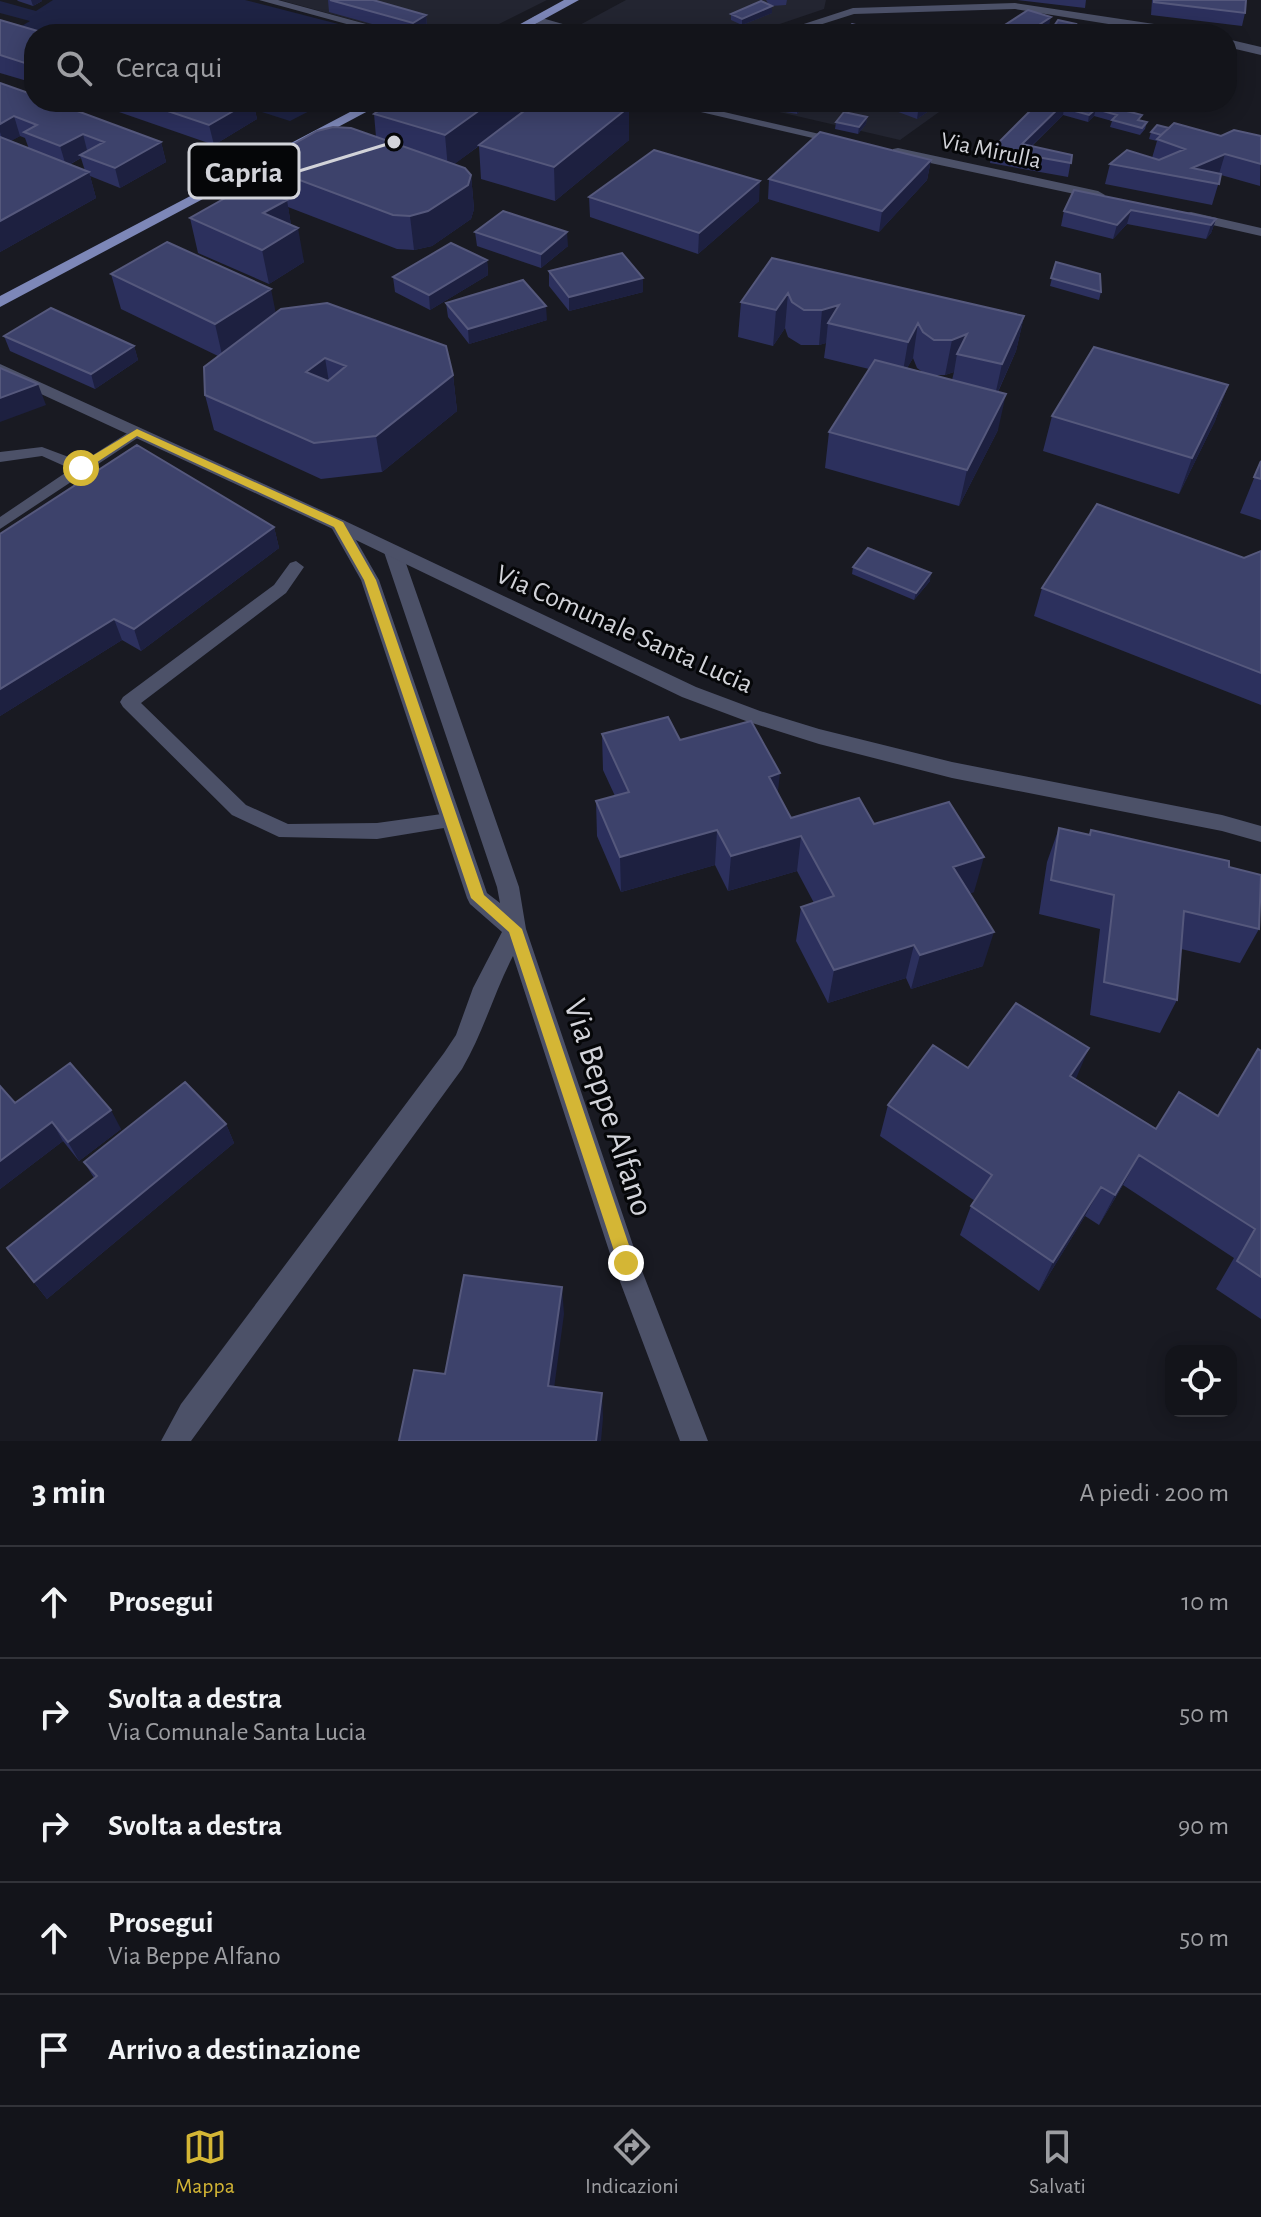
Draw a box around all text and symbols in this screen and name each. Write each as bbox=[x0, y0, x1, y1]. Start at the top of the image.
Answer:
search box bbox=[24, 24, 1237, 112]
icon: search bbox=[52, 46, 96, 90]
text: Cerca qui bbox=[116, 53, 222, 83]
street label: Via Mirulla bbox=[938, 129, 1043, 173]
callout: Capria bbox=[189, 144, 299, 198]
text: Capria bbox=[205, 158, 283, 188]
route start bbox=[63, 450, 99, 486]
street label: Via Comunale Santa Lucia bbox=[491, 560, 757, 699]
street label: Via Beppe Alfano bbox=[557, 995, 659, 1220]
route end bbox=[608, 1245, 644, 1281]
map controls bbox=[1165, 1345, 1237, 1417]
button: locate bbox=[1165, 1345, 1237, 1417]
text: 3 min bbox=[32, 1476, 106, 1510]
text: A piedi · 200 m bbox=[1079, 1480, 1229, 1506]
icon: ahead bbox=[32, 1580, 76, 1624]
text: Prosegui bbox=[108, 1587, 214, 1617]
text: 10 m bbox=[1181, 1589, 1229, 1615]
text: Svolta a destra bbox=[108, 1684, 282, 1714]
icon: right bbox=[32, 1692, 76, 1736]
text: 50 m bbox=[1179, 1701, 1229, 1727]
text: Via Comunale Santa Lucia bbox=[108, 1719, 367, 1745]
icon: right bbox=[32, 1804, 76, 1848]
text: Svolta a destra bbox=[108, 1811, 282, 1841]
text: 90 m bbox=[1178, 1813, 1229, 1839]
text: Prosegui bbox=[108, 1908, 214, 1938]
icon: ahead bbox=[32, 1916, 76, 1960]
text: 50 m bbox=[1179, 1925, 1229, 1951]
text: Via Beppe Alfano bbox=[108, 1943, 281, 1969]
icon: arrive bbox=[32, 2028, 76, 2072]
text: Arrivo a destinazione bbox=[108, 2035, 361, 2065]
tab: Mappa bbox=[175, 2125, 235, 2199]
tab: Indicazioni bbox=[585, 2125, 679, 2199]
tab: Salvati bbox=[1029, 2125, 1086, 2199]

